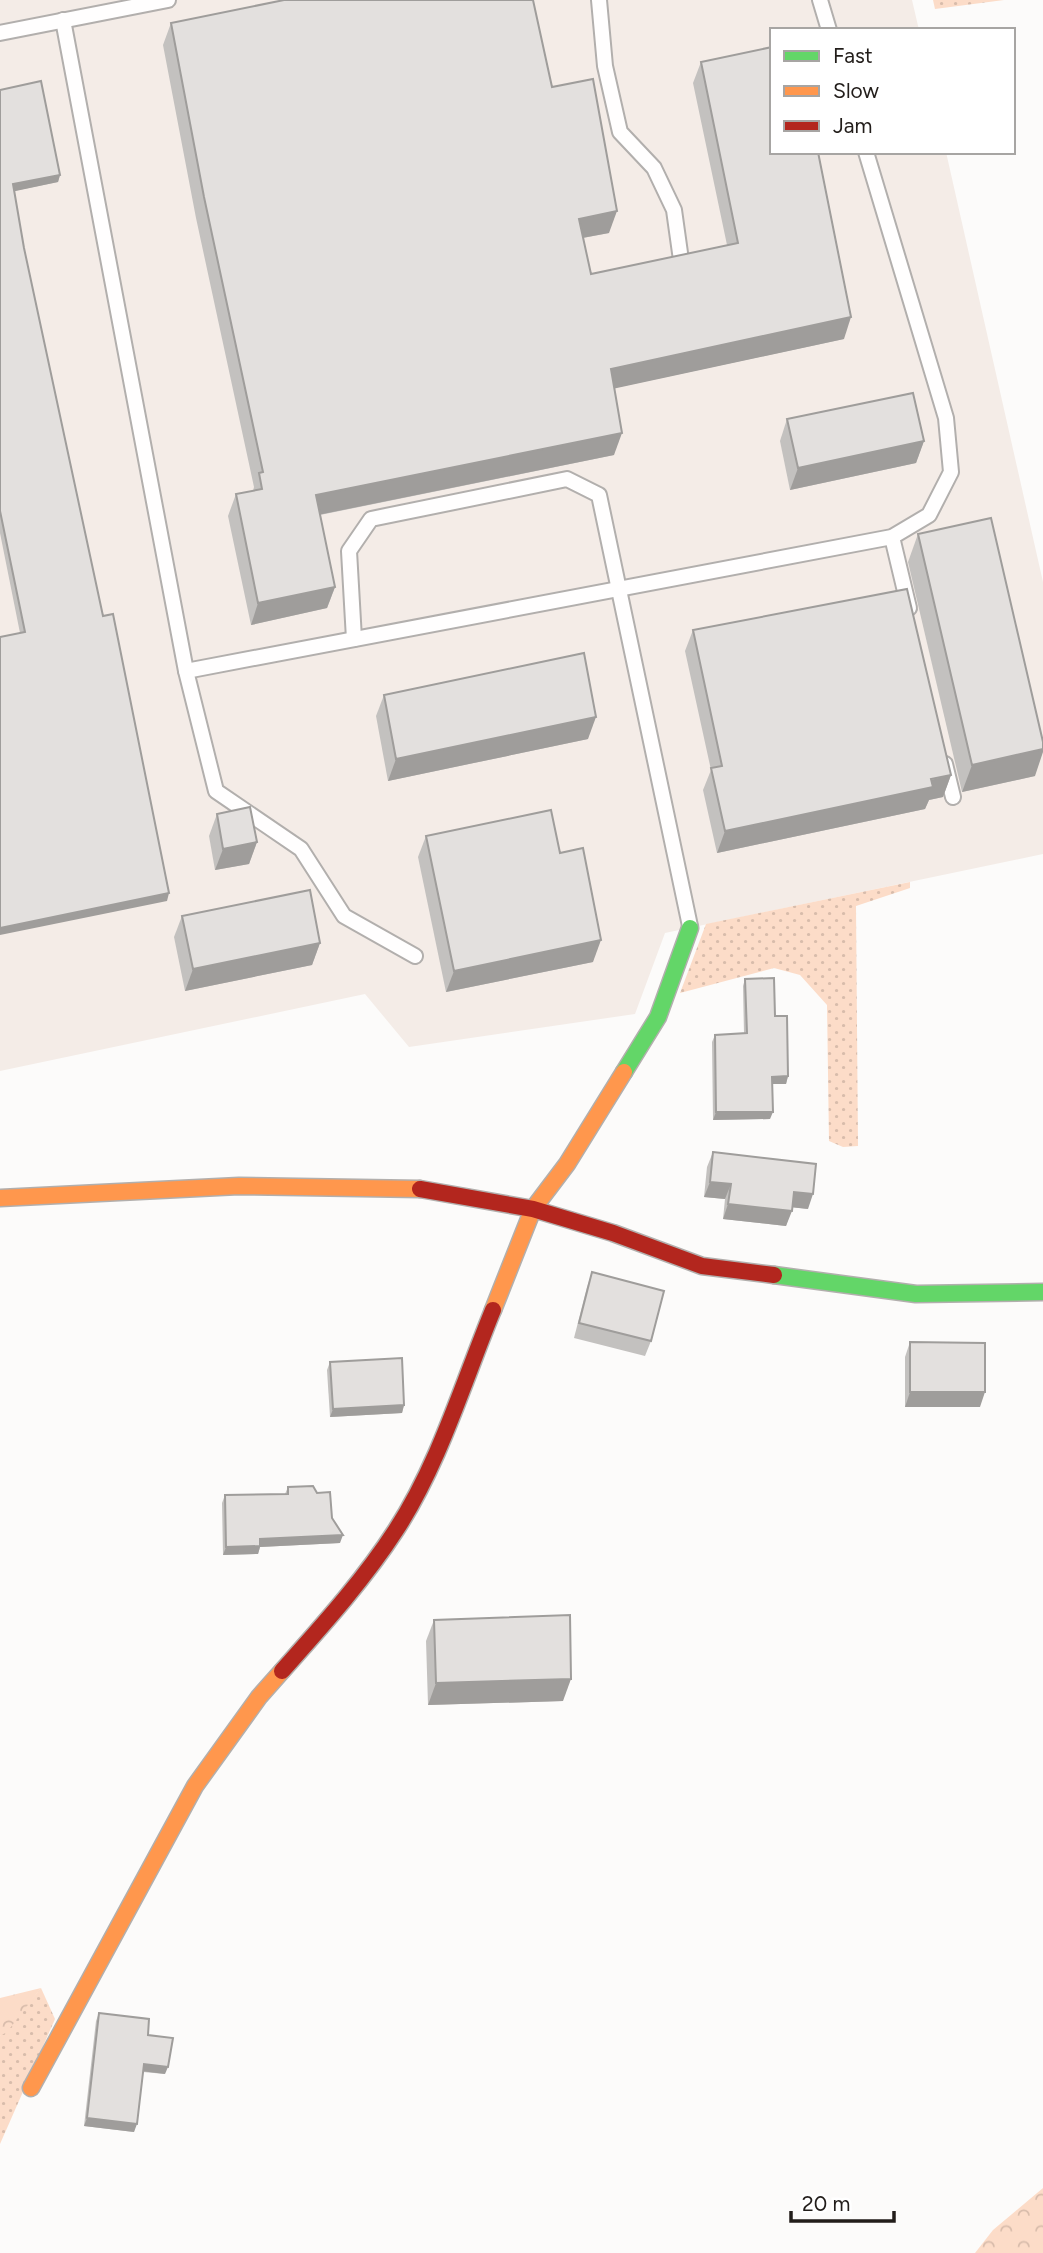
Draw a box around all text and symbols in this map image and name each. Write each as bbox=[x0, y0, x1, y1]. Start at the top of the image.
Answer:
legend bbox=[770, 28, 1015, 154]
text: Fast bbox=[833, 43, 873, 68]
text: Slow bbox=[833, 78, 879, 103]
text: Jam bbox=[833, 113, 872, 138]
scale bar bbox=[791, 2180, 894, 2224]
text: 20 m bbox=[802, 2191, 850, 2216]

